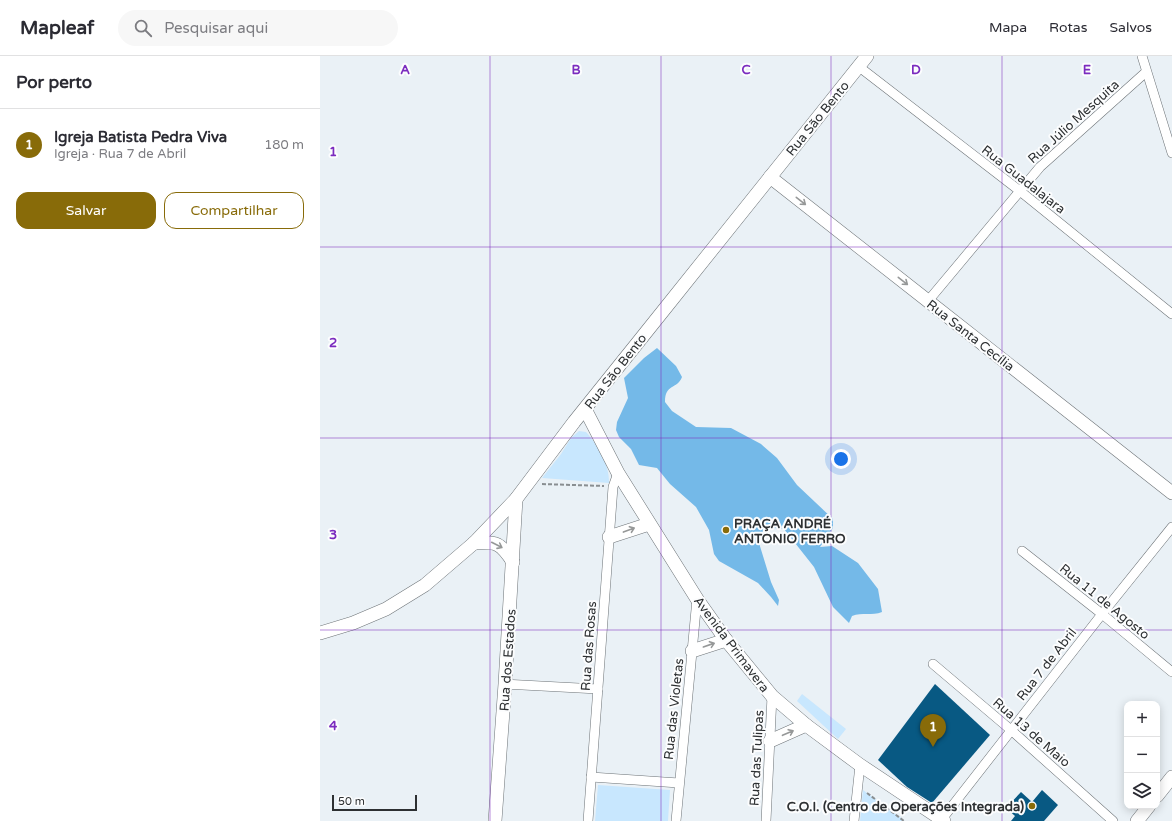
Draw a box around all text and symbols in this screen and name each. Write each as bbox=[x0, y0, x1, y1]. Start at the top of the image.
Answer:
search box bbox=[118, 10, 398, 46]
text: Mapleaf bbox=[20, 17, 94, 39]
icon: search bbox=[132, 17, 154, 39]
text: Pesquisar aqui bbox=[164, 19, 268, 37]
text: Mapa bbox=[989, 19, 1027, 36]
text: Rotas bbox=[1049, 19, 1087, 36]
text: Salvos bbox=[1109, 19, 1152, 36]
text: A bbox=[400, 62, 410, 78]
text: B bbox=[571, 62, 581, 78]
text: C bbox=[741, 62, 751, 78]
text: D bbox=[911, 62, 921, 78]
text: E bbox=[1083, 62, 1091, 78]
text: Por perto bbox=[16, 72, 92, 93]
street label: Rua Júlio Mesquita bbox=[1025, 77, 1123, 167]
street label: Rua São Bento bbox=[783, 78, 853, 159]
text: Igreja Batista Pedra Viva bbox=[54, 128, 227, 146]
text: 1 bbox=[25, 137, 33, 153]
text: 180 m bbox=[264, 137, 304, 153]
street label: Rua Guadalajara bbox=[978, 142, 1068, 217]
text: 1 bbox=[329, 144, 337, 160]
text: Igreja · Rua 7 de Abril bbox=[54, 146, 186, 162]
button: Salvar bbox=[16, 192, 156, 229]
button: Compartilhar bbox=[164, 192, 304, 229]
one-way arrow bbox=[795, 197, 806, 205]
one-way arrow bbox=[898, 277, 909, 285]
street label: Rua Santa Cecília bbox=[923, 297, 1017, 375]
street label: Rua São Bento bbox=[581, 331, 650, 413]
text: 2 bbox=[329, 335, 337, 351]
your location bbox=[831, 449, 851, 469]
place label: PRAÇA ANDRÉ ANTONIO FERRO bbox=[734, 515, 846, 547]
marker: PRAÇA ANDRÉ ANTONIO FERRO bbox=[721, 525, 731, 535]
one-way arrow bbox=[622, 526, 635, 533]
text: 3 bbox=[329, 527, 337, 543]
one-way arrow bbox=[491, 542, 503, 549]
street label: Rua 11 de Agosto bbox=[1056, 561, 1153, 643]
street label: Avenida Primavera bbox=[690, 594, 772, 696]
street label: Rua das Rosas bbox=[578, 601, 600, 691]
street label: Rua dos Estados bbox=[496, 608, 520, 712]
street label: Rua 7 de Abril bbox=[1014, 625, 1080, 704]
one-way arrow bbox=[702, 641, 715, 648]
street label: Rua das Violetas bbox=[661, 657, 687, 761]
street label: Rua 13 de Maio bbox=[989, 695, 1073, 771]
map controls bbox=[1124, 701, 1160, 809]
button: + bbox=[1124, 701, 1160, 737]
street label: Rua das Tulipas bbox=[746, 710, 768, 807]
pin: 1 bbox=[920, 714, 946, 747]
text: 4 bbox=[329, 718, 338, 734]
one-way arrow bbox=[782, 729, 794, 736]
button: − bbox=[1124, 737, 1160, 773]
button: layers bbox=[1124, 773, 1160, 809]
scale bar bbox=[332, 793, 417, 812]
text: 50 m bbox=[338, 795, 365, 808]
place label: C.O.I. (Centro de Operações Integrada) bbox=[787, 799, 1024, 815]
marker: C.O.I. (Centro de Operações Integrada) bbox=[1027, 801, 1037, 811]

